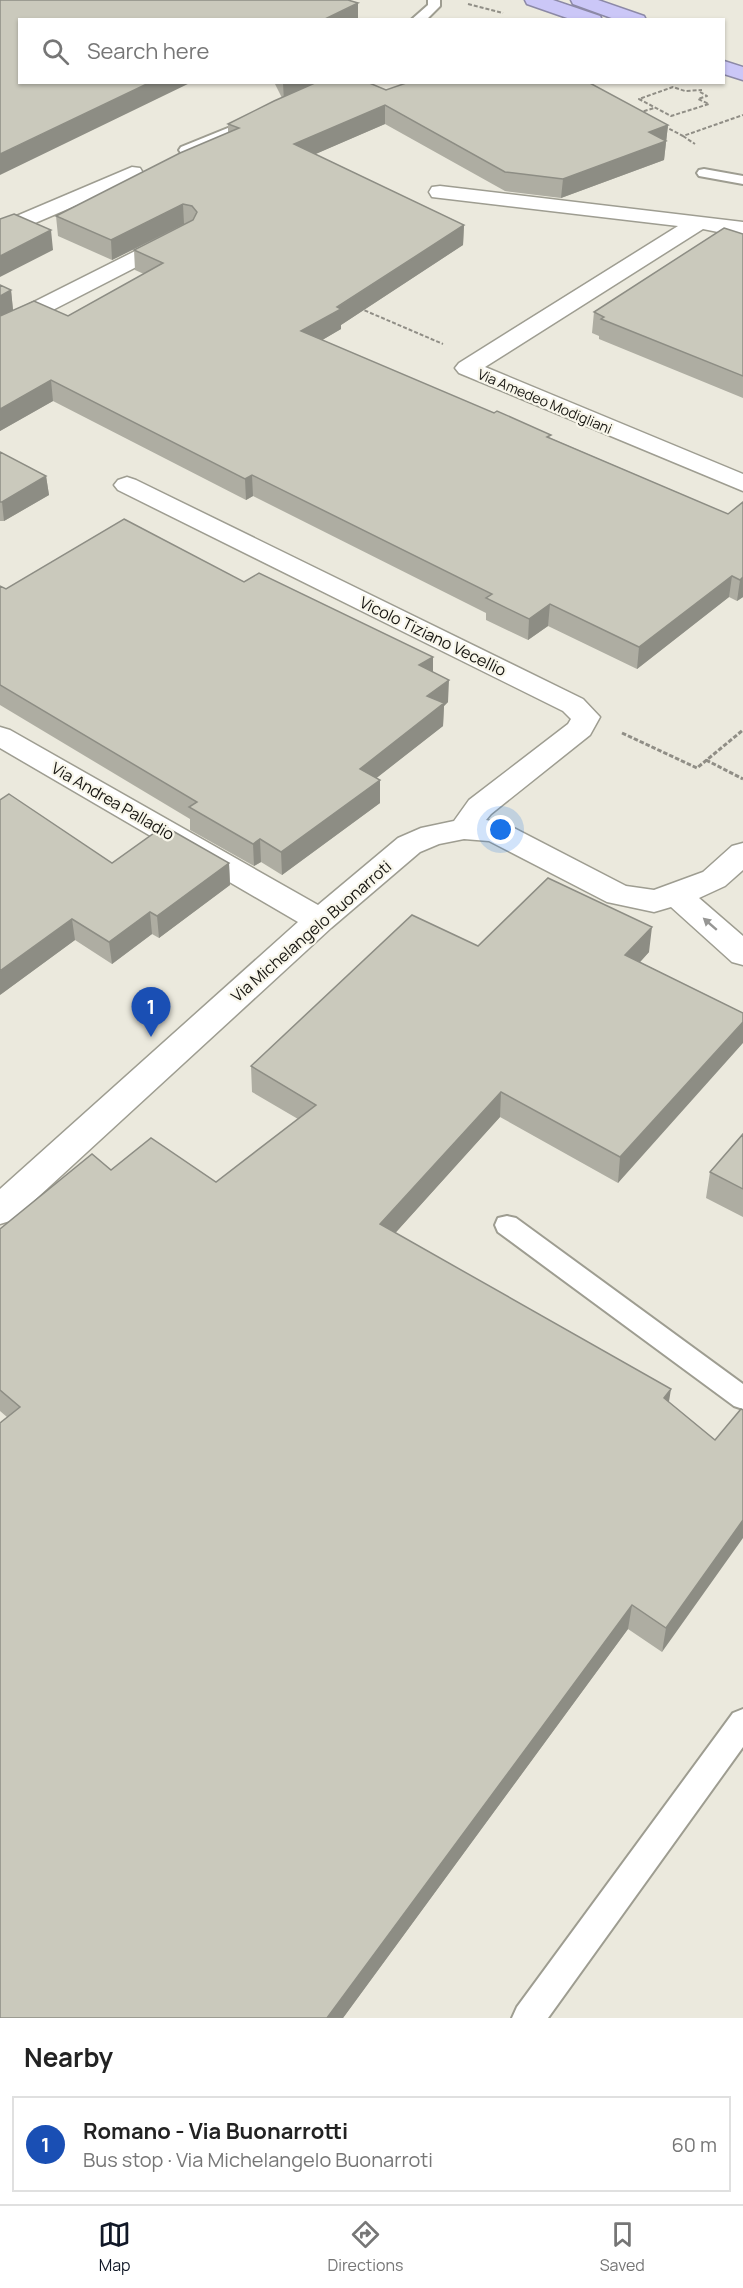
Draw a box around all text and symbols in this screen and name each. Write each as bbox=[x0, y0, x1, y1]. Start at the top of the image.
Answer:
search box bbox=[18, 18, 725, 84]
icon: search bbox=[39, 35, 72, 68]
text: Search here bbox=[87, 36, 209, 66]
street label: Via Amedeo Modigliani bbox=[475, 364, 615, 438]
street label: Vicolo Tiziano Vecellio bbox=[356, 591, 510, 681]
street label: Via Andrea Palladio bbox=[48, 757, 178, 845]
your location bbox=[486, 815, 515, 844]
street label: Via Michelangelo Buonarroti bbox=[226, 855, 396, 1007]
one-way arrow bbox=[703, 918, 718, 931]
pin: 1 bbox=[132, 988, 170, 1037]
text: Nearby bbox=[24, 2039, 113, 2075]
text: Romano - Via Buonarrotti bbox=[83, 2116, 348, 2146]
text: 1 bbox=[41, 2131, 50, 2158]
text: 60 m bbox=[671, 2131, 717, 2158]
text: Bus stop · Via Michelangelo Buonarroti bbox=[83, 2146, 433, 2173]
tab: Map bbox=[98, 2218, 131, 2276]
tab: Directions bbox=[328, 2218, 403, 2276]
tab: Saved bbox=[600, 2218, 645, 2276]

